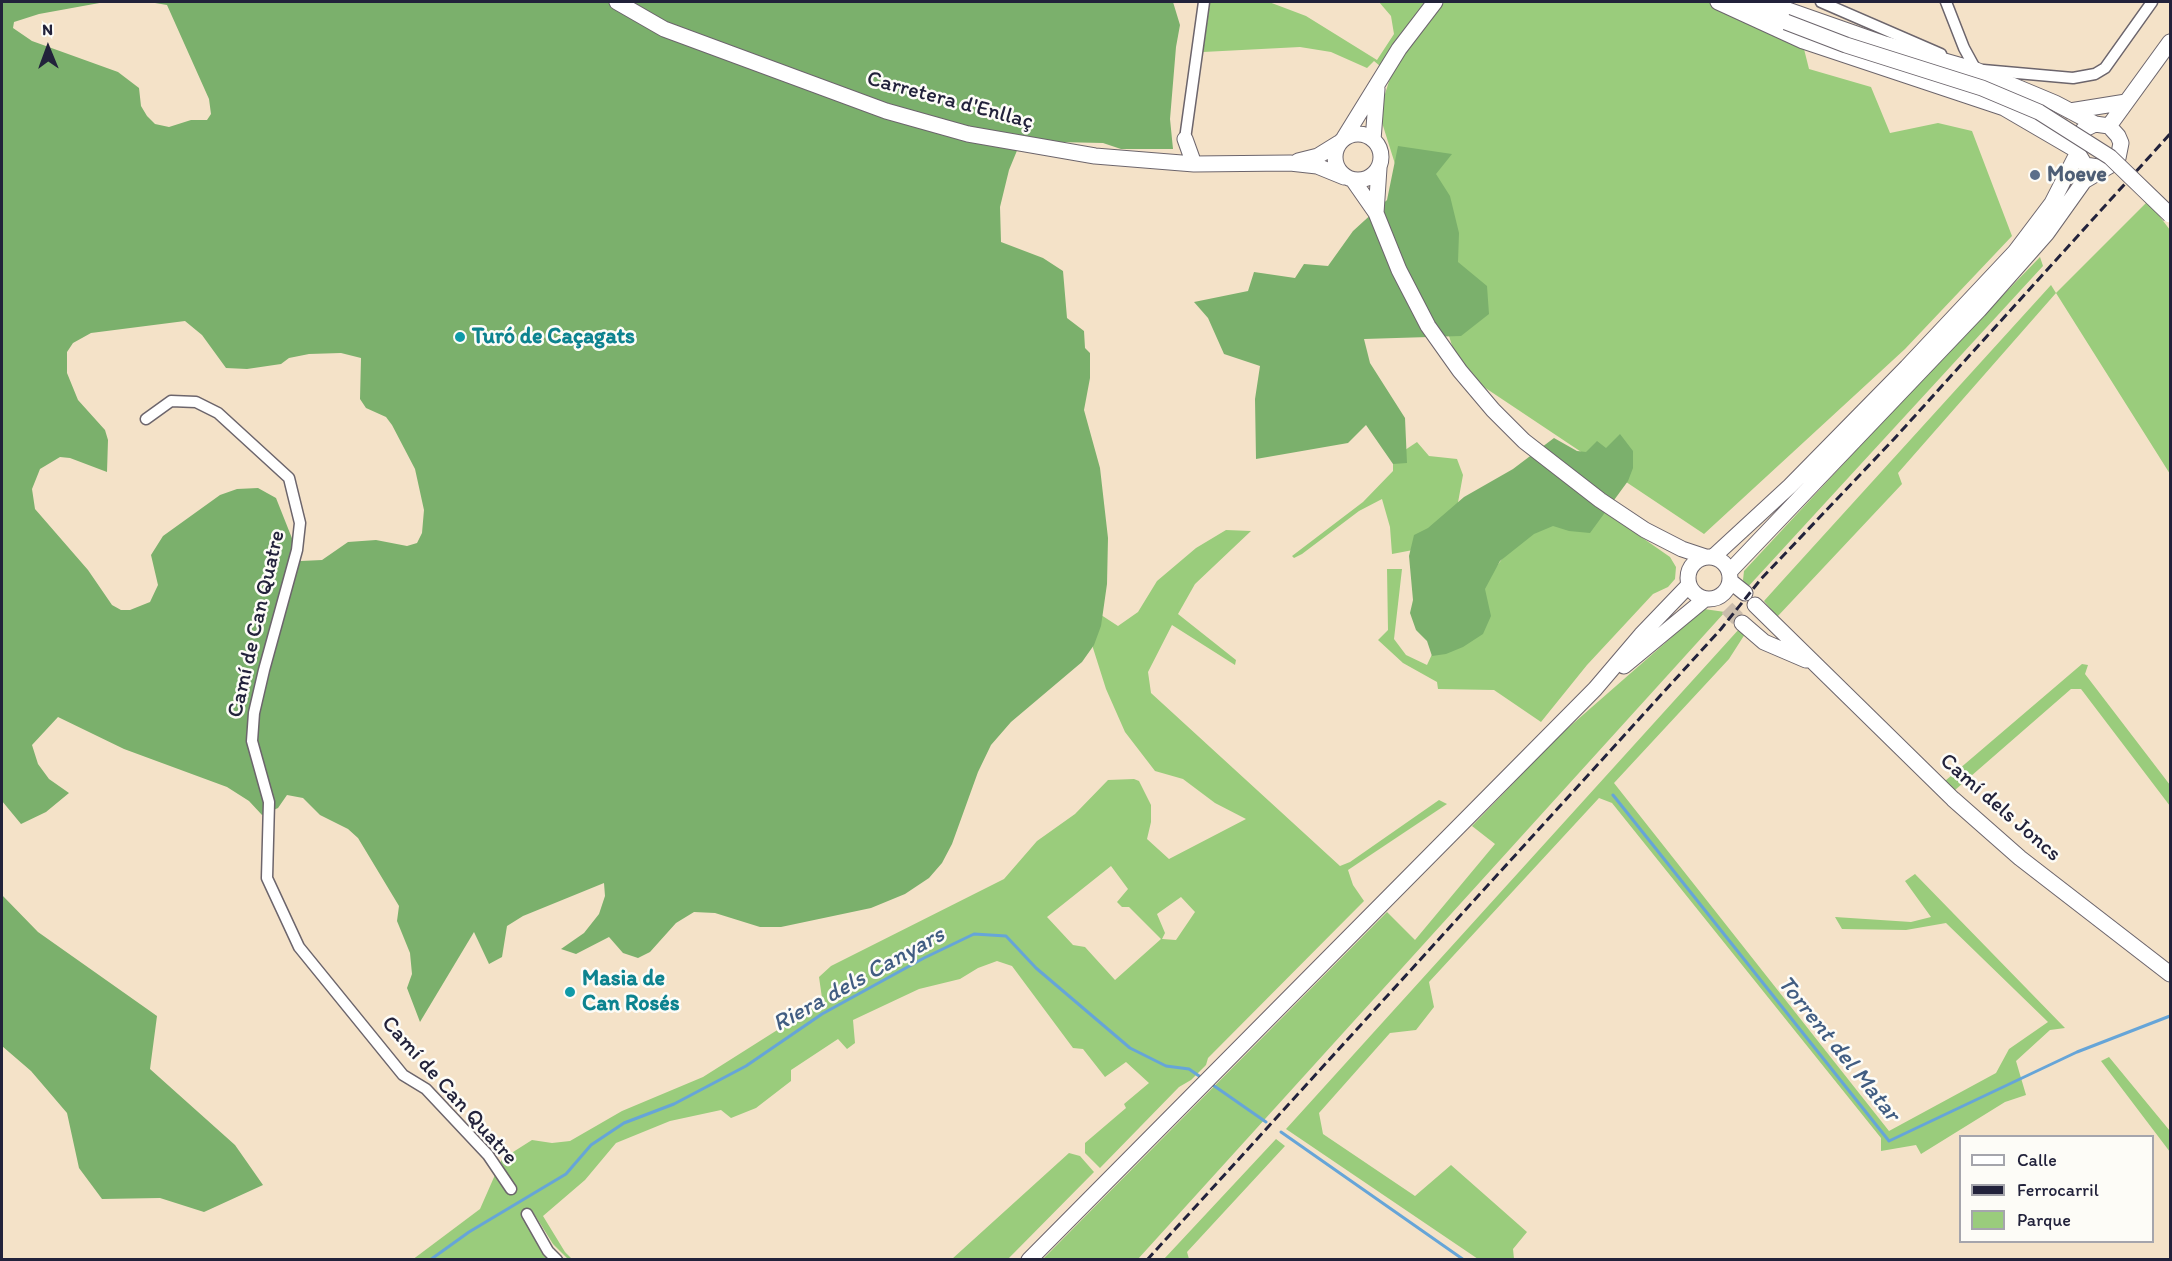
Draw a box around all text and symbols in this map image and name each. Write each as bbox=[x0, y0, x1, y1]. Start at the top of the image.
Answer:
north arrow bbox=[18, 18, 78, 78]
text: N bbox=[42, 20, 53, 39]
street label: Carretera d'Enllaç bbox=[864, 66, 1036, 136]
place label: Moeve bbox=[2047, 162, 2107, 188]
marker: Moeve bbox=[2028, 168, 2042, 182]
place label: Turó de Caçagats bbox=[472, 324, 635, 350]
marker: Turó de Caçagats bbox=[453, 330, 467, 344]
street label: Camí de Can Quatre bbox=[223, 528, 291, 720]
street label: Camí dels Joncs bbox=[1934, 748, 2066, 868]
water label: Riera dels Canyars bbox=[768, 921, 950, 1039]
place label: Masia de Can Rosés bbox=[582, 966, 679, 1017]
water label: Torrent del Matar bbox=[1770, 970, 1906, 1128]
marker: Masia de Can Rosés bbox=[563, 985, 577, 999]
street label: Camí de Can Quatre bbox=[375, 1011, 523, 1171]
legend bbox=[1959, 1135, 2154, 1243]
text: Calle bbox=[2017, 1149, 2057, 1171]
text: Ferrocarril bbox=[2017, 1179, 2099, 1201]
text: Parque bbox=[2017, 1209, 2071, 1231]

